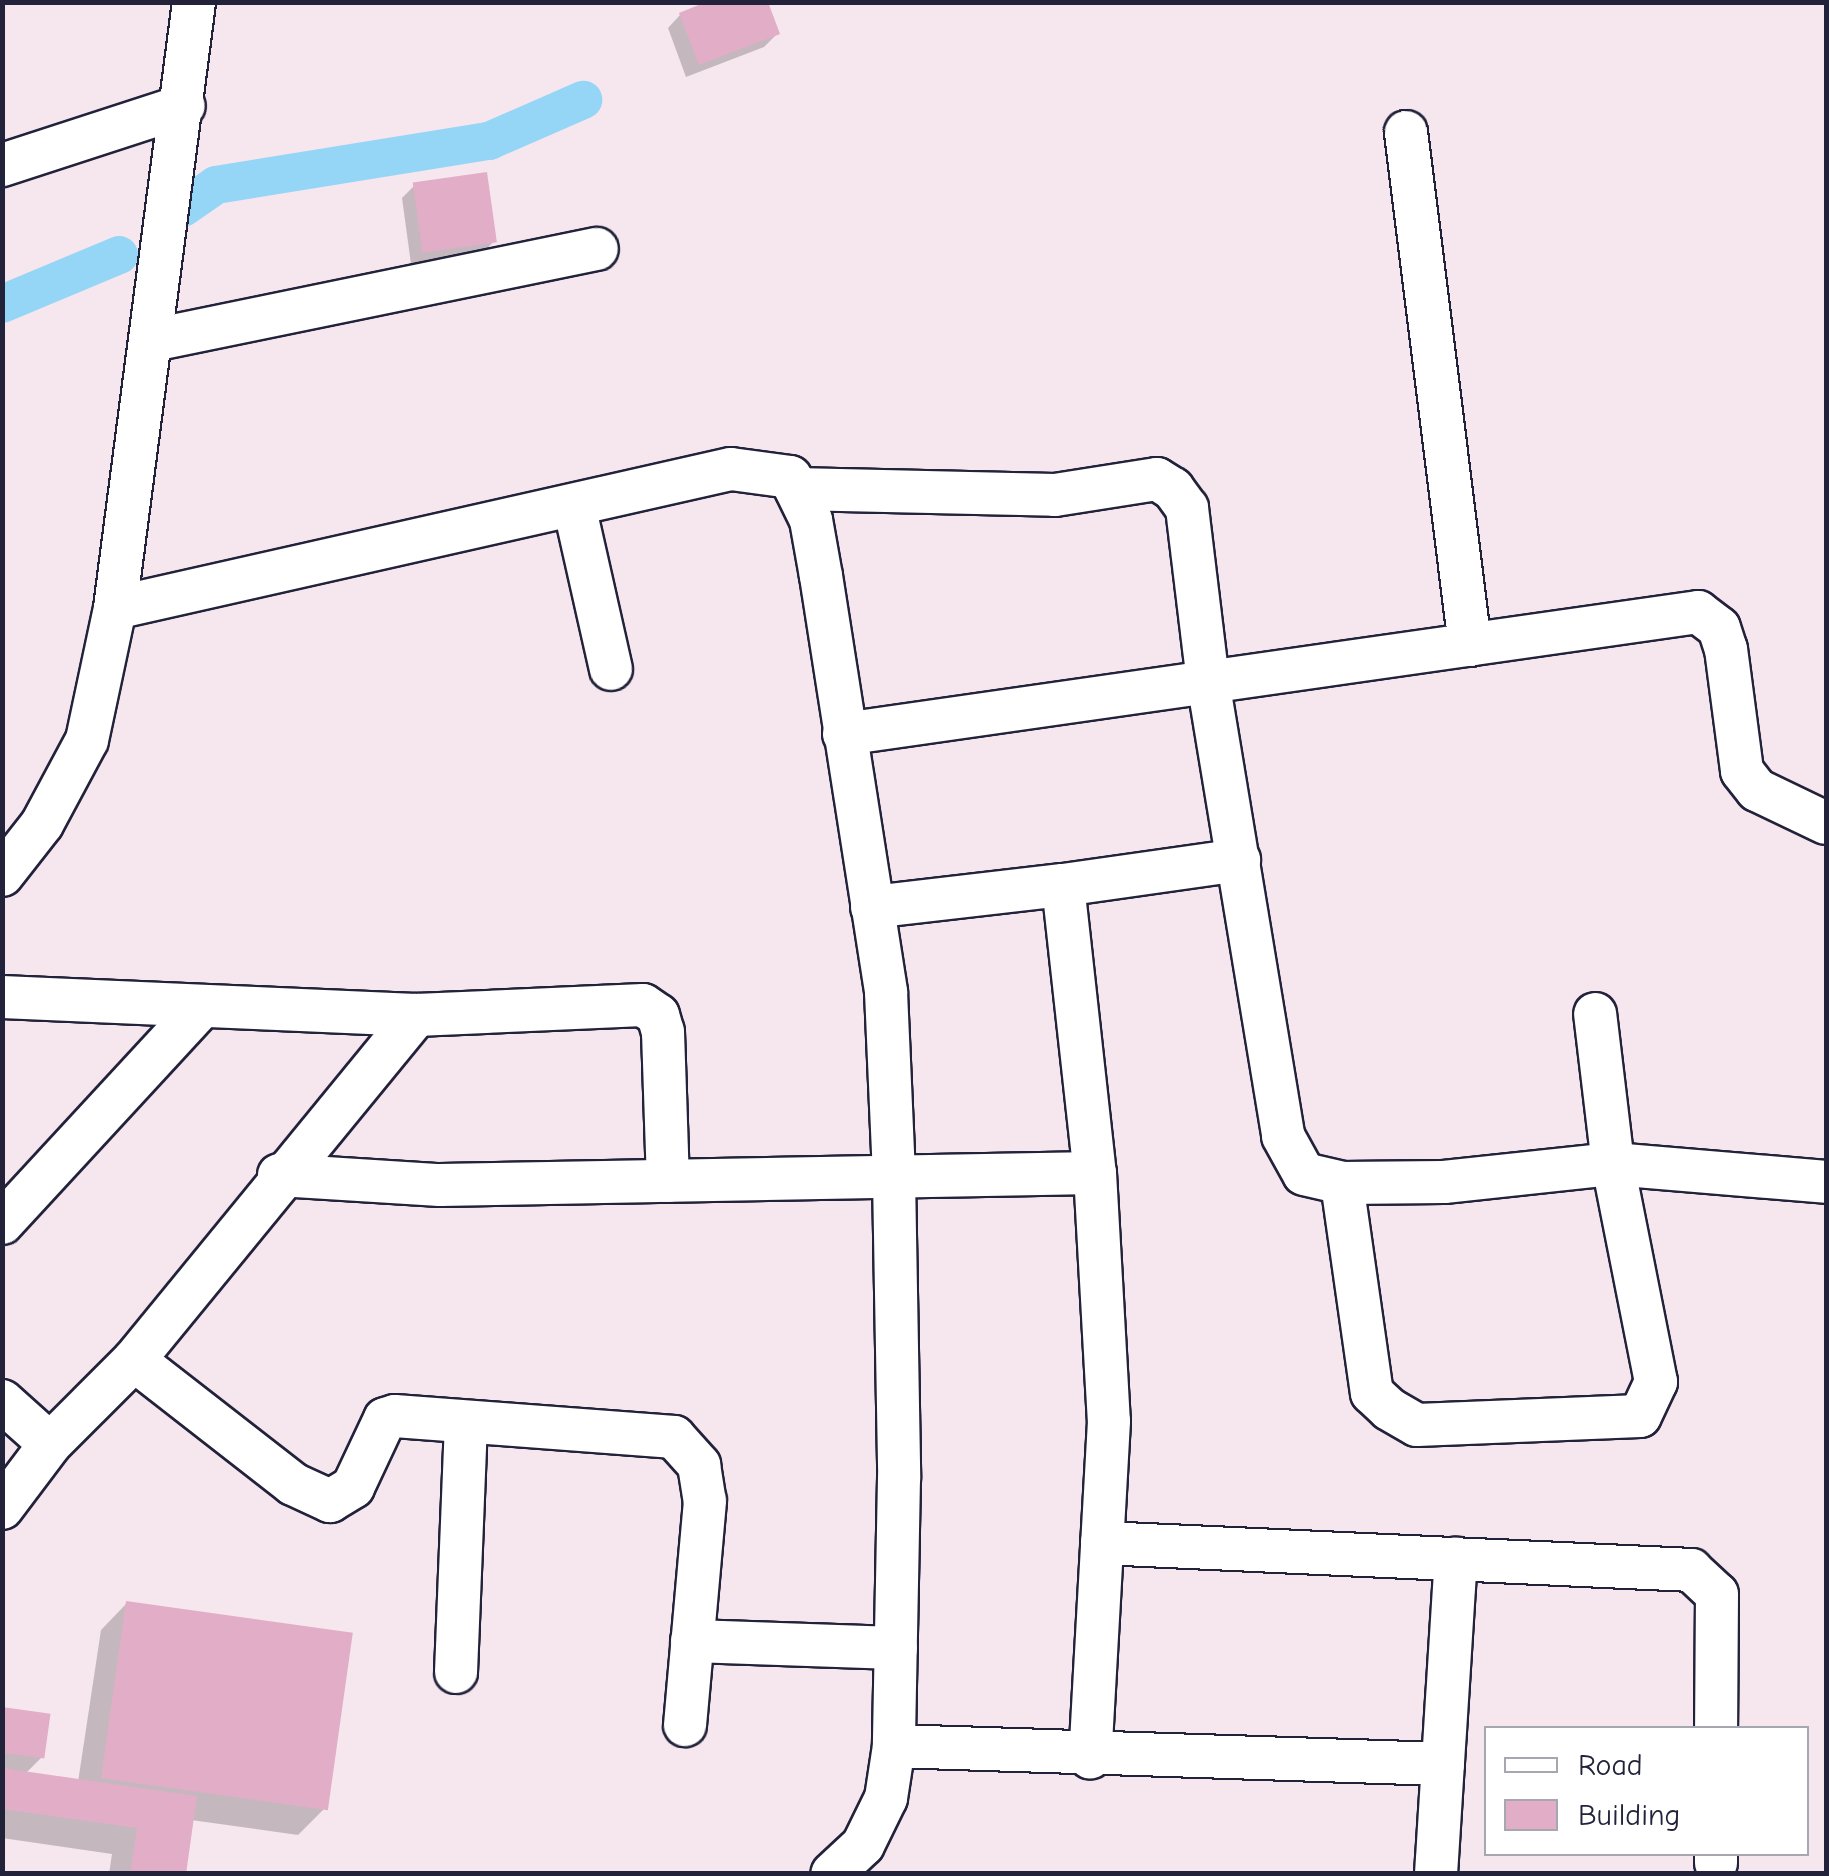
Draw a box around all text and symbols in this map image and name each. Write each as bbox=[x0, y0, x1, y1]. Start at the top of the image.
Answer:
legend bbox=[1484, 1726, 1809, 1856]
text: Road bbox=[1578, 1748, 1643, 1783]
text: Building bbox=[1578, 1798, 1681, 1833]

